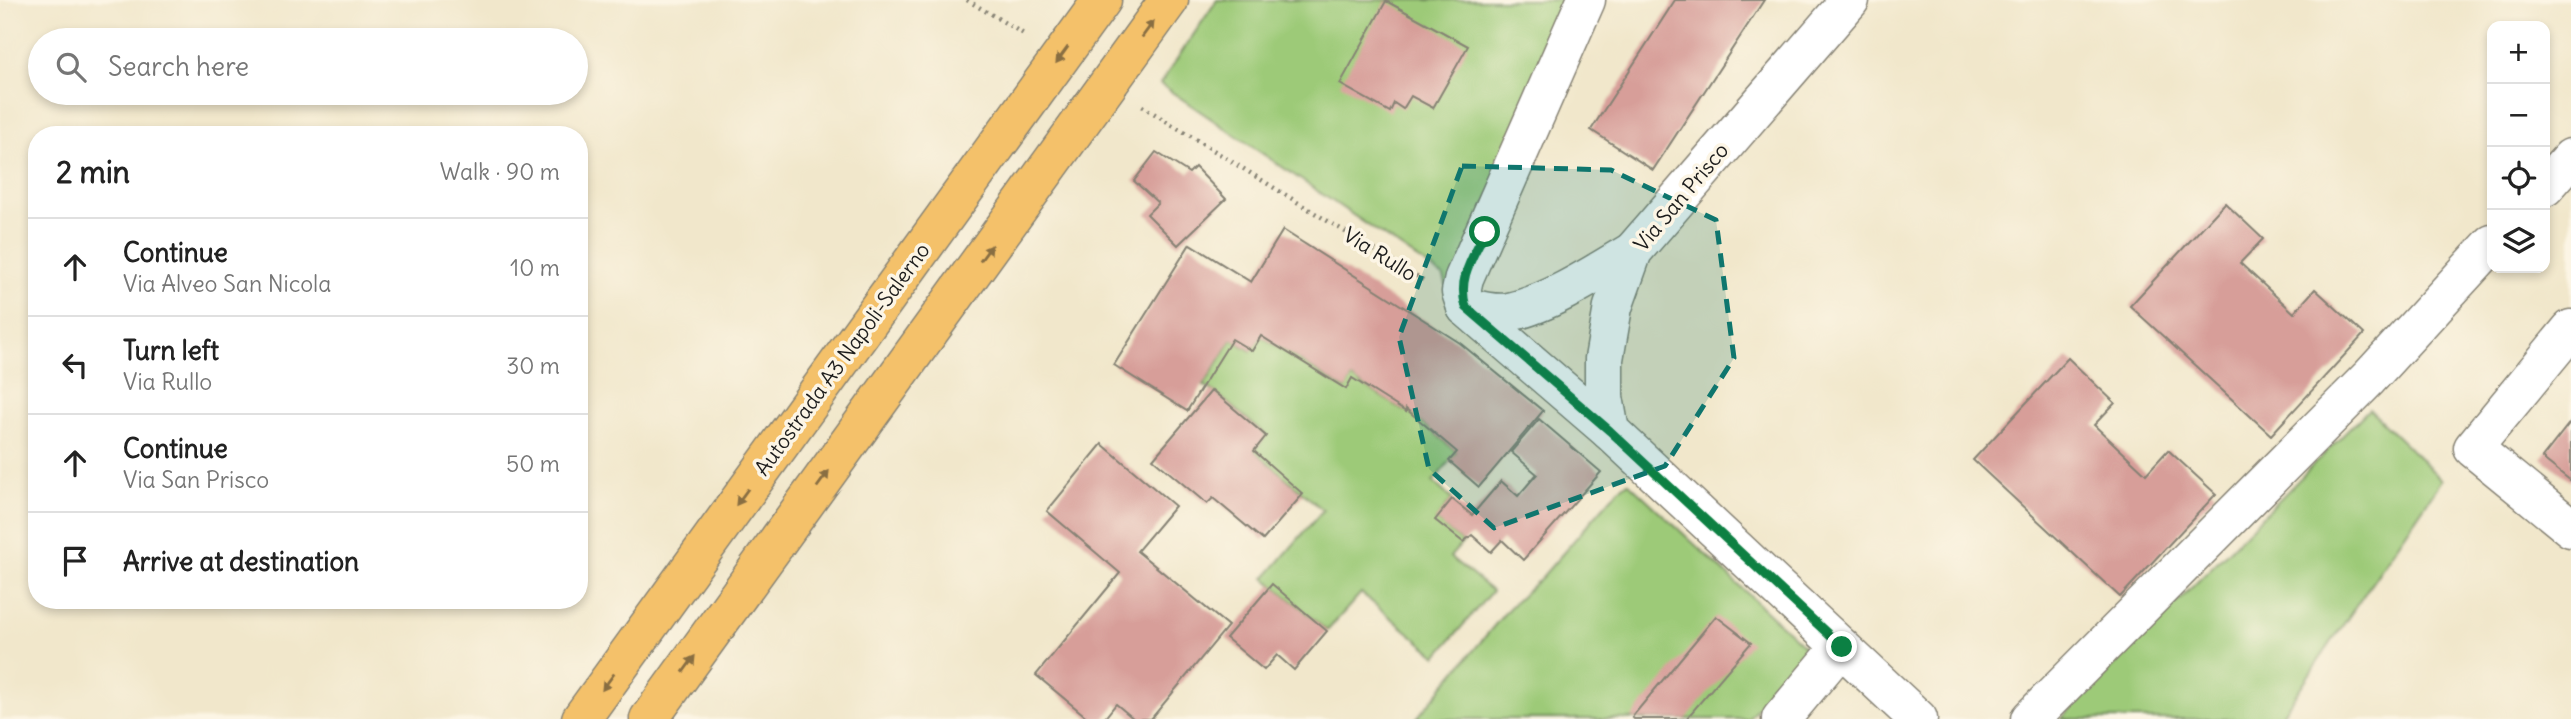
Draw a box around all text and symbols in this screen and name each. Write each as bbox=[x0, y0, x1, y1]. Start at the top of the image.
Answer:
one-way arrow bbox=[1141, 20, 1155, 38]
map controls bbox=[2487, 21, 2550, 273]
button: + bbox=[2487, 21, 2550, 84]
search box bbox=[28, 28, 588, 105]
one-way arrow bbox=[1055, 46, 1069, 64]
icon: search bbox=[52, 48, 90, 86]
text: Search here bbox=[108, 50, 249, 83]
button: − bbox=[2487, 84, 2550, 147]
street label: Via San Prisco bbox=[1628, 137, 1734, 257]
button: locate bbox=[2487, 147, 2550, 210]
text: 2 min bbox=[56, 153, 130, 191]
text: Walk · 90 m bbox=[440, 157, 560, 186]
button: layers bbox=[2487, 210, 2550, 273]
route start bbox=[1469, 216, 1500, 247]
street label: Via Rullo bbox=[1338, 221, 1422, 287]
text: Continue bbox=[123, 236, 228, 269]
street label: Autostrada A3 Napoli-Salerno bbox=[748, 237, 936, 481]
one-way arrow bbox=[979, 244, 993, 262]
icon: ahead bbox=[56, 248, 94, 286]
text: 10 m bbox=[510, 253, 560, 282]
text: Via Alveo San Nicola bbox=[123, 269, 331, 298]
text: Turn left bbox=[123, 334, 219, 367]
icon: left bbox=[56, 346, 94, 384]
text: 30 m bbox=[506, 351, 560, 380]
text: Via Rullo bbox=[123, 367, 212, 396]
text: Continue bbox=[123, 432, 228, 465]
icon: ahead bbox=[56, 444, 94, 482]
text: 50 m bbox=[506, 449, 560, 478]
text: Via San Prisco bbox=[123, 465, 269, 494]
one-way arrow bbox=[815, 470, 829, 488]
one-way arrow bbox=[734, 488, 749, 506]
icon: arrive bbox=[56, 542, 94, 580]
text: Arrive at destination bbox=[123, 545, 359, 578]
route end bbox=[1826, 631, 1857, 662]
one-way arrow bbox=[682, 655, 696, 673]
one-way arrow bbox=[601, 673, 615, 691]

